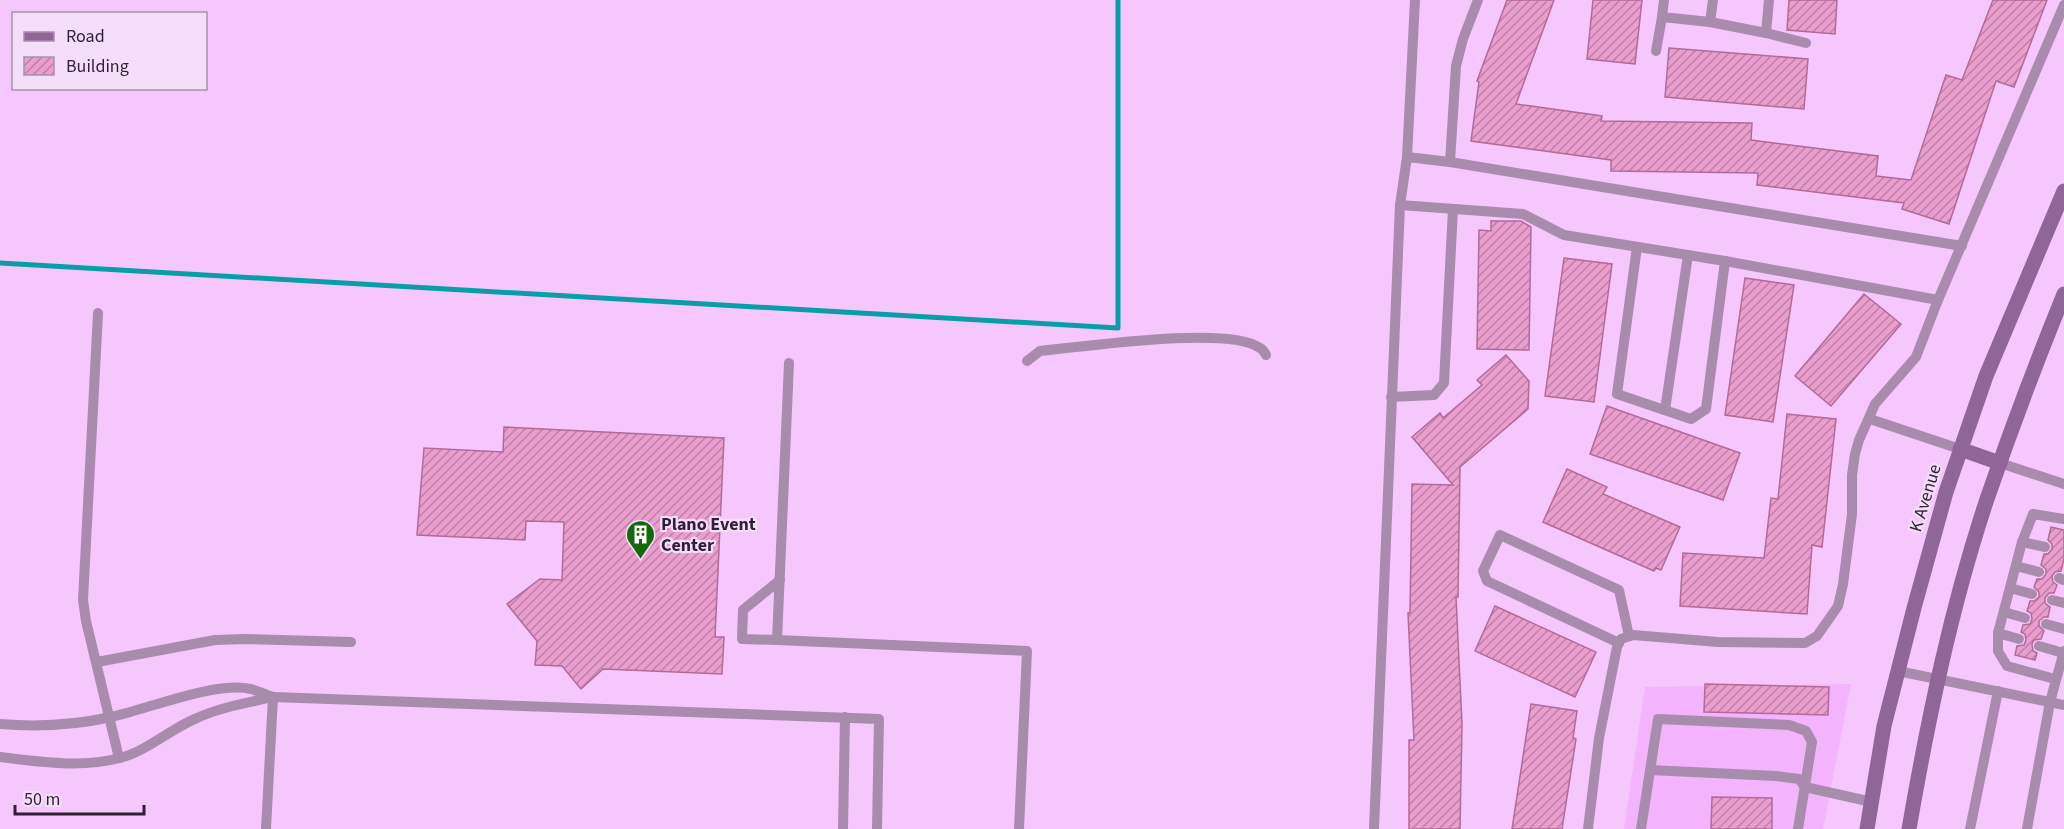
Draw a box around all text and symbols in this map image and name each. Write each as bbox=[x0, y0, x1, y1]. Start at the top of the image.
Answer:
legend bbox=[12, 12, 207, 90]
text: Road bbox=[66, 24, 105, 49]
text: Building bbox=[66, 54, 129, 79]
street label: K Avenue bbox=[1903, 461, 1948, 535]
place label: Plano Event Center bbox=[661, 512, 756, 558]
building icon: Plano Event Center bbox=[624, 518, 656, 560]
scale bar bbox=[15, 778, 144, 816]
text: 50 m bbox=[24, 787, 60, 812]

